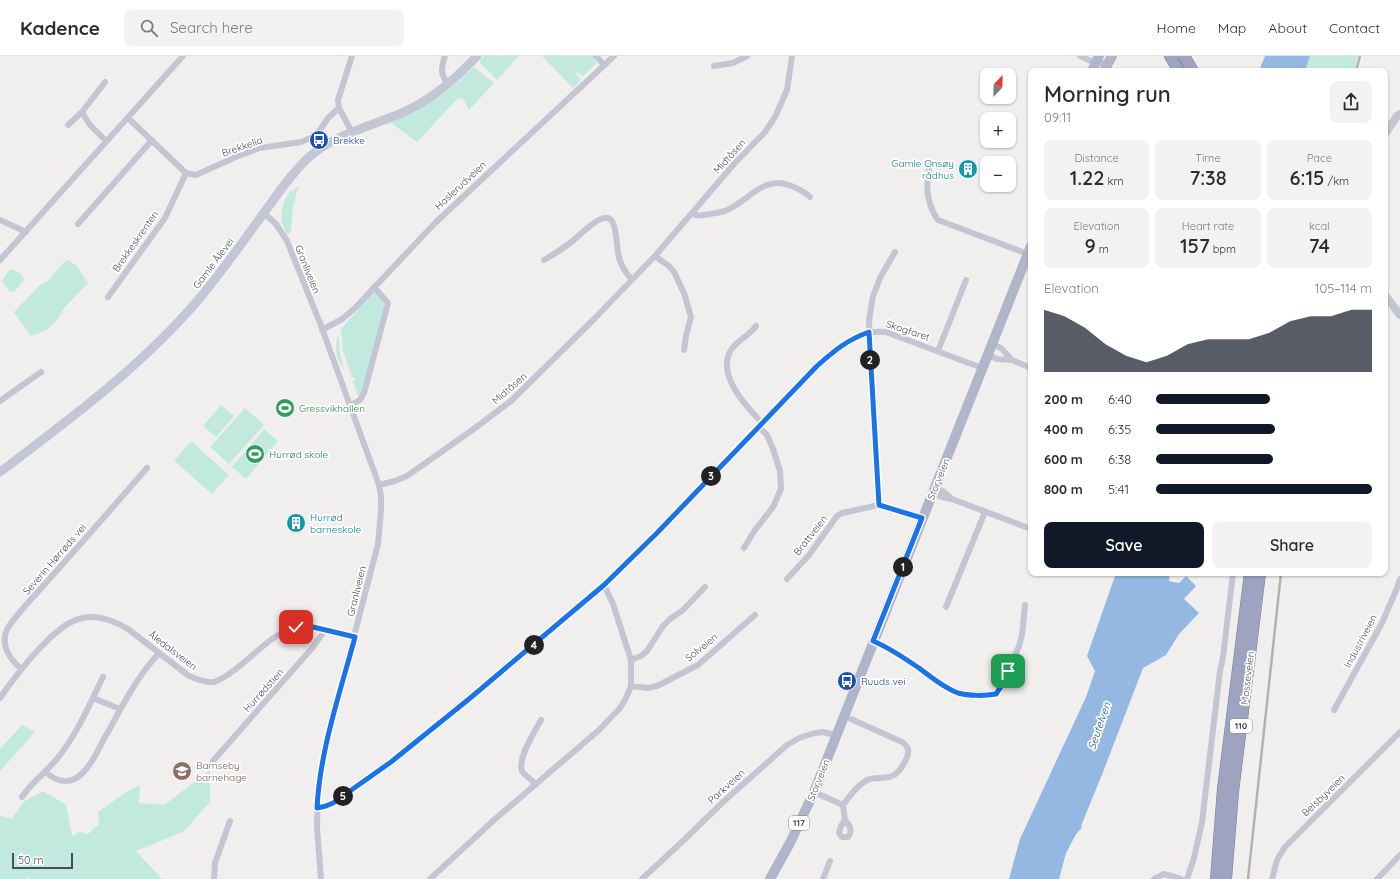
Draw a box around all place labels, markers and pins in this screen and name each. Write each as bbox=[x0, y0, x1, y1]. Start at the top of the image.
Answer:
bus stop icon: Brekke bbox=[308, 129, 330, 151]
place label: Brekke bbox=[333, 134, 365, 147]
place label: Gamle Onsøy rådhus bbox=[891, 157, 954, 182]
building icon: Gamle Onsøy rådhus bbox=[957, 158, 979, 180]
pin: 2 bbox=[860, 350, 880, 370]
sports icon: Gressvikhallen bbox=[274, 397, 296, 419]
place label: Gressvikhallen bbox=[299, 402, 365, 415]
sports icon: Hurrød skole bbox=[244, 443, 266, 465]
place label: Hurrød skole bbox=[269, 448, 328, 461]
pin: 3 bbox=[701, 466, 721, 486]
place label: Hurrød barneskole bbox=[310, 511, 361, 536]
building icon: Hurrød barneskole bbox=[285, 512, 307, 534]
pin: 1 bbox=[893, 557, 913, 577]
pin bbox=[279, 610, 313, 644]
pin: 4 bbox=[524, 635, 544, 655]
pin bbox=[991, 654, 1025, 688]
bus stop icon: Ruuds vei bbox=[836, 670, 858, 692]
place label: Ruuds vei bbox=[861, 675, 906, 688]
place label: Bamseby barnehage bbox=[196, 759, 247, 784]
school or university icon: Bamseby barnehage bbox=[171, 760, 193, 782]
pin: 5 bbox=[333, 786, 353, 806]

